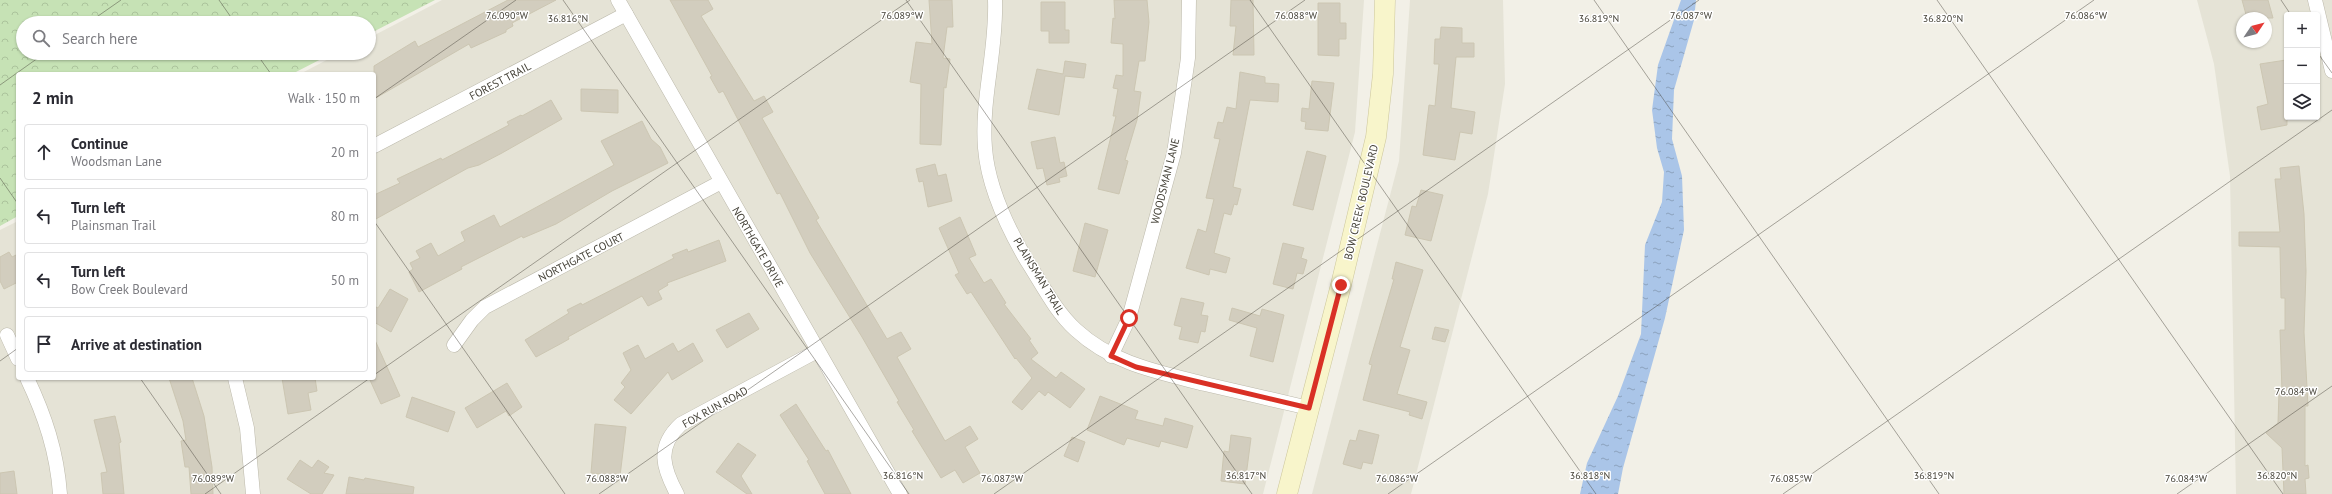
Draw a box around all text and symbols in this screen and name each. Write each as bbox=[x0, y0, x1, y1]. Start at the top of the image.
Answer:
text: 76.090°W bbox=[486, 9, 529, 22]
text: 76.089°W bbox=[881, 9, 924, 22]
text: 76.088°W bbox=[1275, 9, 1318, 22]
text: 76.087°W bbox=[1670, 9, 1713, 22]
text: 76.086°W bbox=[2065, 9, 2108, 22]
text: 36.816°N bbox=[548, 12, 588, 25]
text: 36.819°N bbox=[1579, 12, 1619, 25]
text: 36.820°N bbox=[1923, 12, 1963, 25]
north arrow bbox=[2236, 12, 2272, 48]
map controls bbox=[2284, 12, 2320, 120]
button: + bbox=[2284, 12, 2320, 48]
search box bbox=[16, 16, 376, 60]
icon: search bbox=[30, 27, 52, 49]
text: Search here bbox=[62, 29, 138, 48]
button: − bbox=[2284, 48, 2320, 84]
street label: FOREST TRAIL bbox=[467, 59, 533, 103]
button: layers bbox=[2284, 84, 2320, 120]
text: 2 min bbox=[32, 87, 73, 109]
text: Walk · 150 m bbox=[288, 90, 360, 107]
text: Continue bbox=[71, 134, 128, 153]
street label: WOODSMAN LANE bbox=[1148, 137, 1182, 225]
icon: ahead bbox=[33, 141, 55, 163]
street label: BOW CREEK BOULEVARD bbox=[1341, 143, 1381, 261]
text: 20 m bbox=[331, 144, 359, 161]
text: Woodsman Lane bbox=[71, 153, 162, 170]
text: Turn left bbox=[71, 198, 125, 217]
street label: NORTHGATE DRIVE bbox=[729, 204, 787, 290]
icon: left bbox=[33, 205, 55, 227]
text: 80 m bbox=[331, 208, 359, 225]
text: Plainsman Trail bbox=[71, 217, 156, 234]
street label: NORTHGATE COURT bbox=[536, 229, 626, 285]
street label: PLAINSMAN TRAIL bbox=[1010, 235, 1068, 317]
text: Turn left bbox=[71, 262, 125, 281]
icon: left bbox=[33, 269, 55, 291]
text: 50 m bbox=[331, 272, 359, 289]
route end bbox=[1332, 276, 1350, 294]
text: Bow Creek Boulevard bbox=[71, 281, 188, 298]
route start bbox=[1120, 309, 1138, 327]
icon: arrive bbox=[33, 333, 55, 355]
text: Arrive at destination bbox=[71, 335, 202, 354]
street label: FOX RUN ROAD bbox=[680, 383, 750, 431]
text: 76.084°W bbox=[2275, 385, 2318, 398]
text: 36.816°N bbox=[883, 469, 923, 482]
text: 36.817°N bbox=[1226, 469, 1266, 482]
text: 36.818°N bbox=[1570, 469, 1610, 482]
text: 36.819°N bbox=[1914, 469, 1954, 482]
text: 36.820°N bbox=[2257, 469, 2297, 482]
text: 76.089°W bbox=[192, 472, 235, 485]
text: 76.088°W bbox=[586, 472, 629, 485]
text: 76.087°W bbox=[981, 472, 1024, 485]
text: 76.086°W bbox=[1376, 472, 1419, 485]
text: 76.085°W bbox=[1770, 472, 1813, 485]
text: 76.084°W bbox=[2165, 472, 2208, 485]

